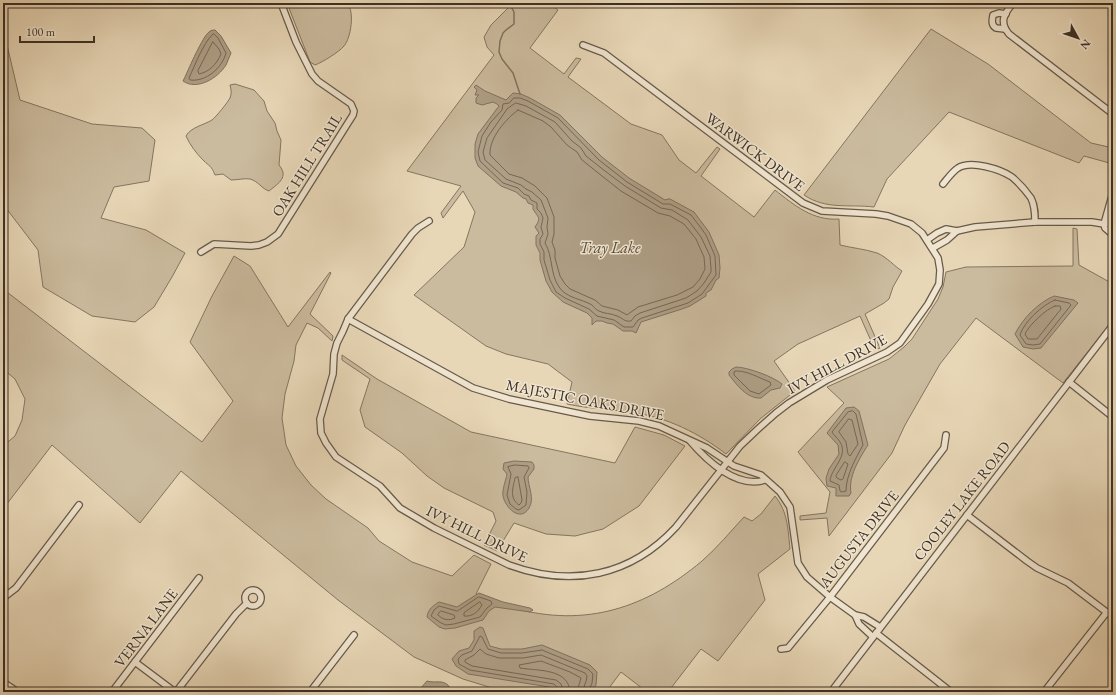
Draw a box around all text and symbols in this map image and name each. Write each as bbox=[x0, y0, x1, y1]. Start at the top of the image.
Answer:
scale bar bbox=[20, 18, 94, 44]
north arrow bbox=[1058, 18, 1098, 58]
text: 100 m bbox=[26, 24, 56, 40]
text: N bbox=[1077, 37, 1094, 52]
street label: WARWICK DRIVE bbox=[702, 108, 809, 195]
street label: OAK HILL TRAIL bbox=[267, 109, 346, 220]
water label: Tray Lake bbox=[580, 237, 641, 258]
street label: IVY HILL DRIVE bbox=[784, 329, 890, 398]
street label: MAJESTIC OAKS DRIVE bbox=[505, 375, 666, 424]
street label: COOLEY LAKE ROAD bbox=[909, 437, 1014, 564]
street label: AUGUSTA DRIVE bbox=[814, 486, 903, 592]
street label: IVY HILL DRIVE bbox=[423, 501, 531, 566]
street label: VERNA LANE bbox=[110, 584, 182, 671]

